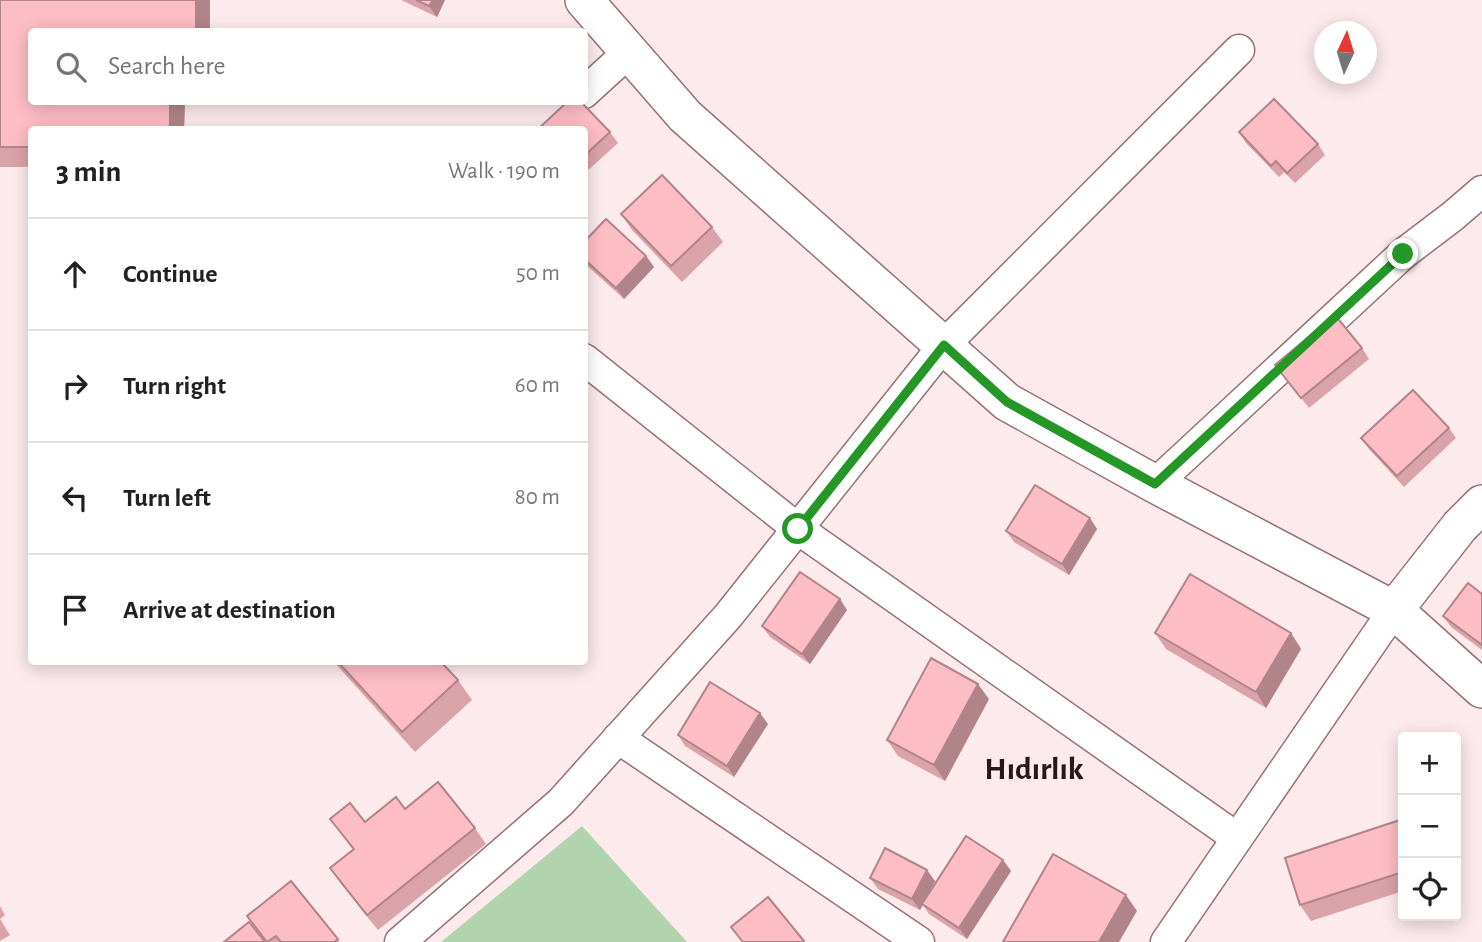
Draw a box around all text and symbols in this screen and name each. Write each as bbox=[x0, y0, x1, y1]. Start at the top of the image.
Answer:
north arrow bbox=[1314, 21, 1377, 84]
search box bbox=[28, 28, 588, 105]
icon: search bbox=[52, 48, 90, 86]
text: Search here bbox=[108, 53, 226, 79]
text: 3 min bbox=[56, 157, 121, 187]
text: Walk · 190 m bbox=[448, 160, 560, 183]
route end bbox=[1387, 238, 1418, 269]
icon: ahead bbox=[56, 255, 94, 293]
text: Continue bbox=[123, 261, 218, 287]
text: 50 m bbox=[516, 262, 560, 285]
icon: right bbox=[56, 367, 94, 405]
text: Turn right bbox=[123, 373, 226, 399]
text: 60 m bbox=[515, 374, 560, 397]
icon: left bbox=[56, 479, 94, 517]
text: Turn left bbox=[123, 485, 211, 511]
text: 80 m bbox=[515, 486, 560, 509]
route start bbox=[782, 513, 813, 544]
icon: arrive bbox=[56, 591, 94, 629]
text: Arrive at destination bbox=[123, 597, 336, 623]
map controls bbox=[1398, 732, 1461, 921]
button: + bbox=[1398, 732, 1461, 795]
district label: Hıdırlık bbox=[984, 753, 1084, 785]
button: − bbox=[1398, 795, 1461, 858]
button: locate bbox=[1398, 858, 1461, 921]

